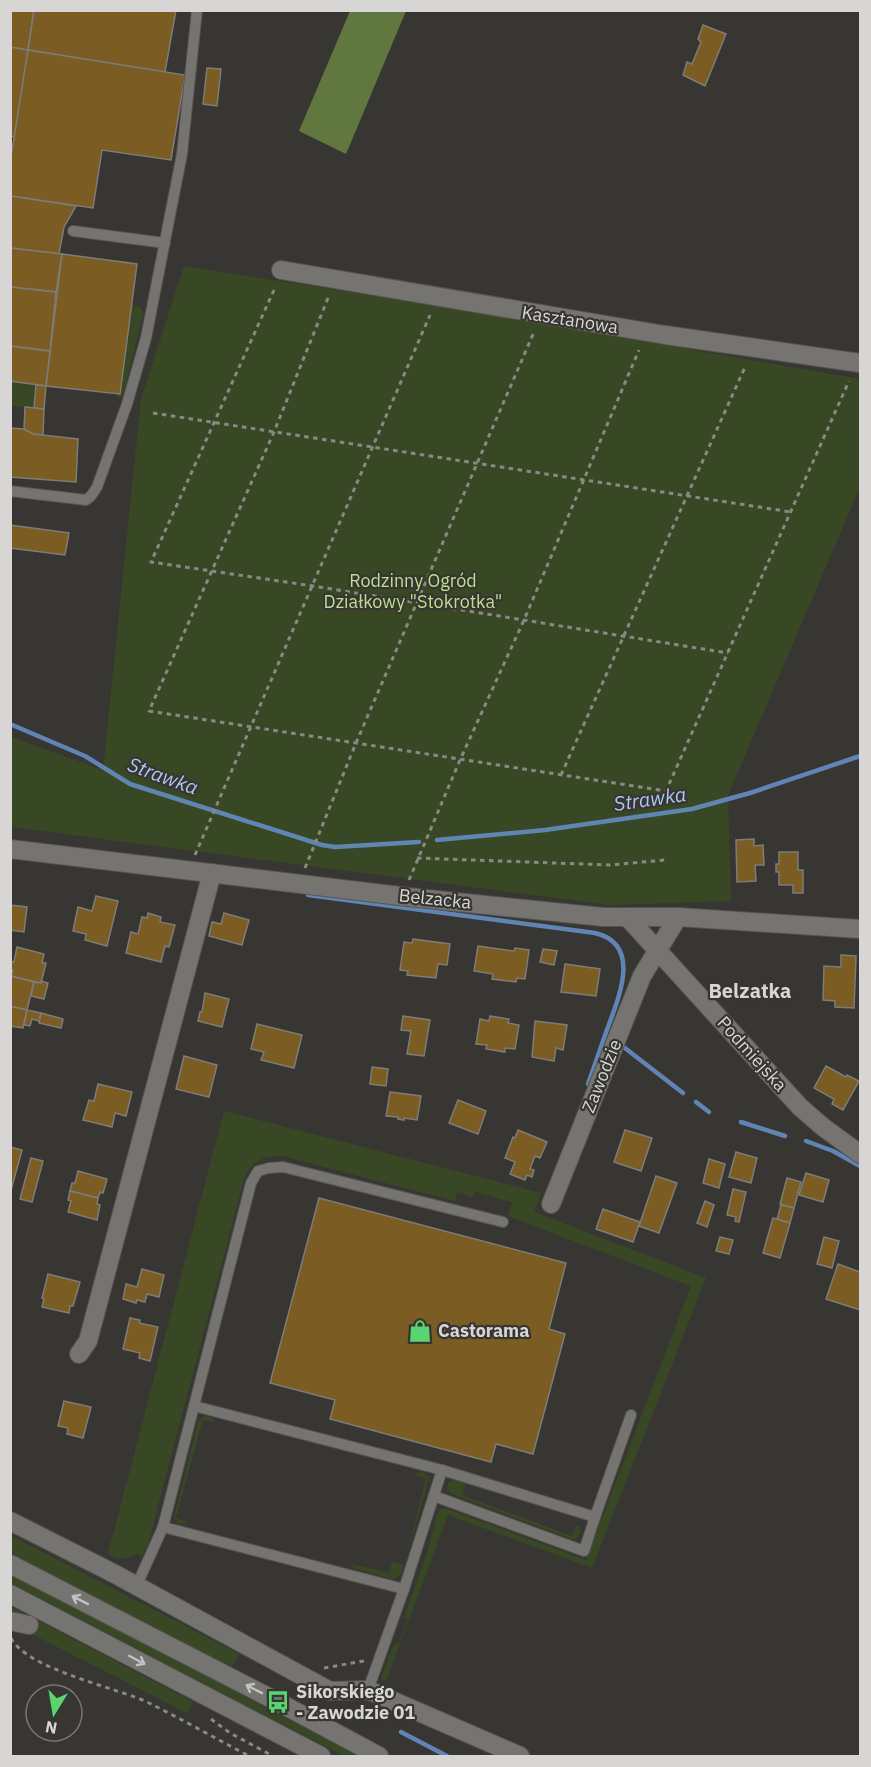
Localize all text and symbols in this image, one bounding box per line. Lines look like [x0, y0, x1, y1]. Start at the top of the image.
street label: Kasztanowa [520, 301, 620, 339]
park label: Rodzinny Ogród Działkowy "Stokrotka" [324, 569, 502, 613]
water label: Strawka [124, 750, 202, 801]
water label: Strawka [612, 780, 688, 817]
street label: Belzacka [398, 883, 473, 914]
district label: Belzatka [709, 977, 791, 1004]
street label: Podmiejska [713, 1011, 792, 1096]
street label: Zawodzie [576, 1036, 627, 1116]
shop icon: Castorama [407, 1318, 433, 1344]
place label: Castorama [438, 1319, 529, 1342]
one-way arrow [72, 1594, 90, 1605]
one-way arrow [127, 1655, 145, 1666]
place label: Sikorskiego - Zawodzie 01 [296, 1680, 415, 1724]
north arrow [24, 1683, 84, 1743]
one-way arrow [245, 1683, 263, 1695]
bus stop icon: Sikorskiego - Zawodzie 01 [265, 1689, 291, 1715]
text: N [44, 1717, 59, 1739]

